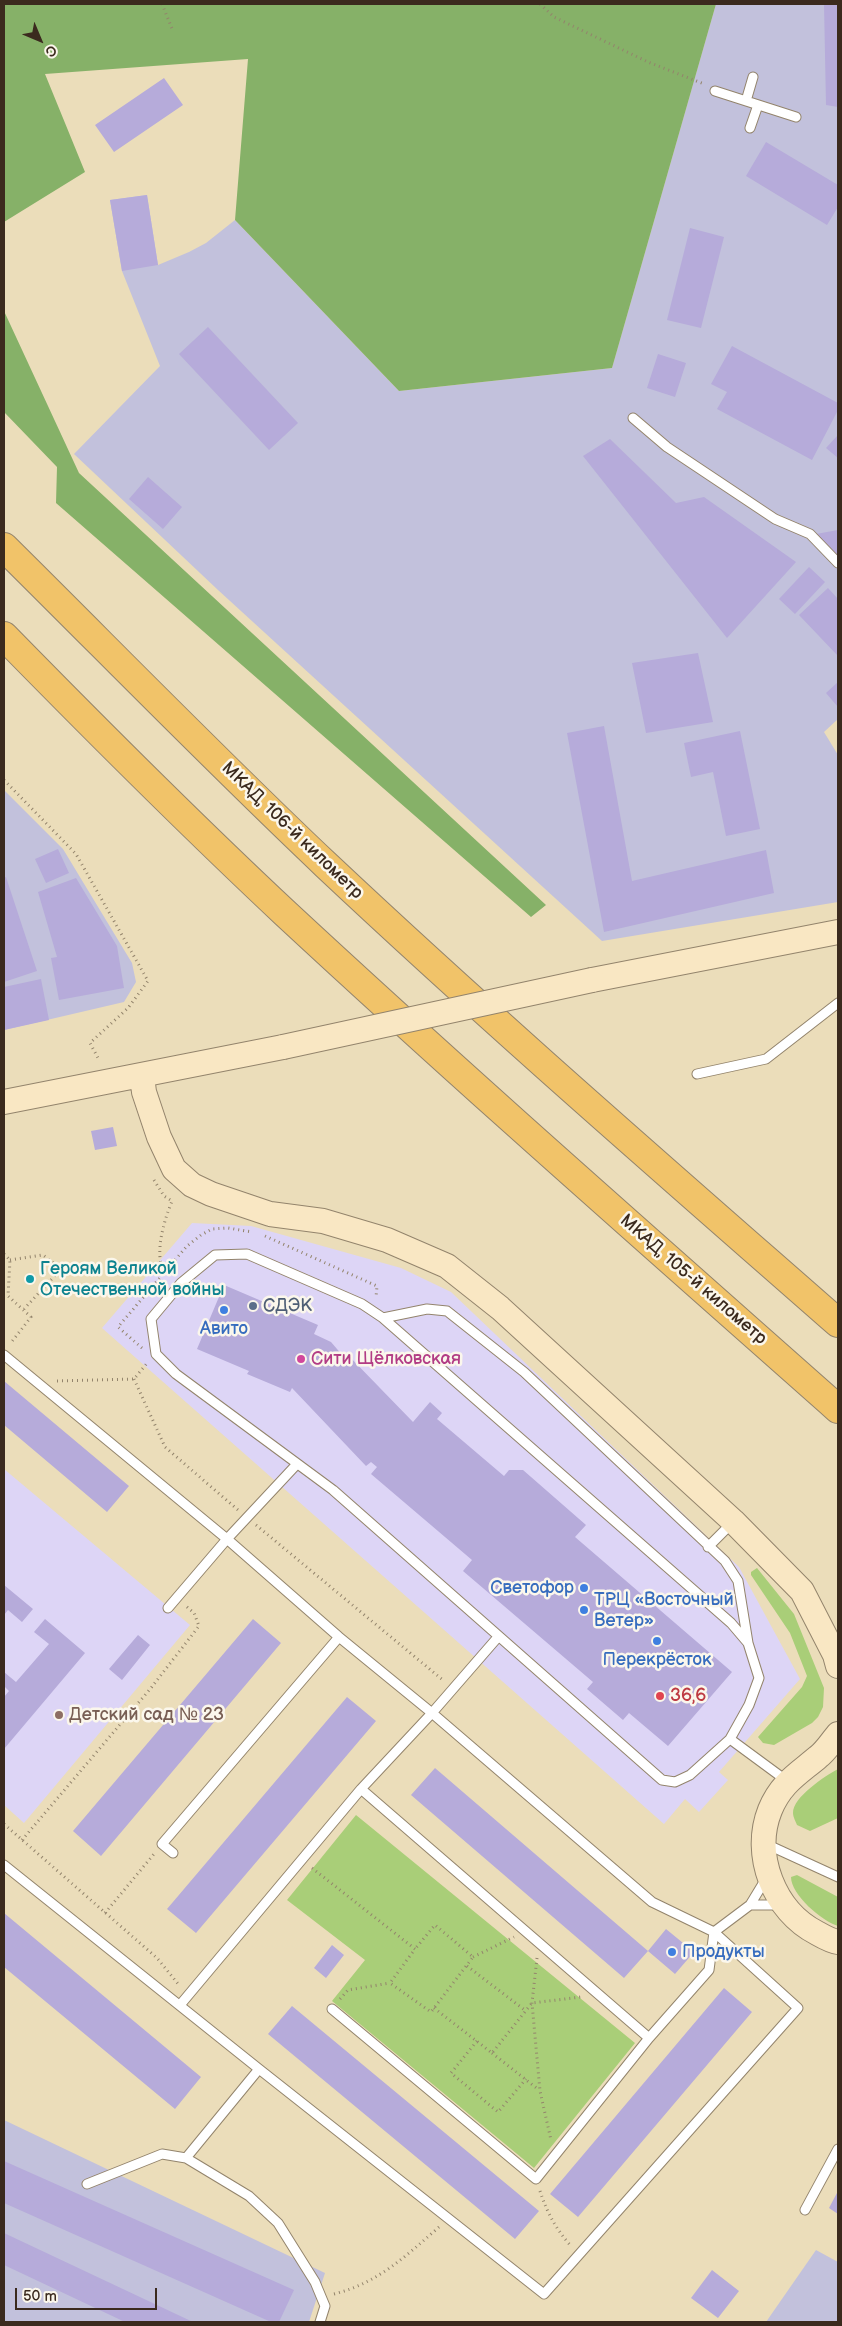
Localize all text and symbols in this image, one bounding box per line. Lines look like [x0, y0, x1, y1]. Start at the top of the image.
north arrow [15, 15, 65, 65]
text: С [42, 42, 60, 60]
street label: МКАД, 106-й километр [217, 758, 367, 904]
street label: МКАД, 105-й километр [615, 1210, 771, 1350]
place label: Героям Великой Отечественной войны [40, 1258, 224, 1300]
marker: Героям Великой Отечественной войны [24, 1273, 36, 1285]
place label: СДЭК [263, 1295, 312, 1317]
marker: СДЭК [247, 1300, 259, 1312]
marker: Авито [218, 1304, 230, 1316]
place label: Авито [200, 1318, 248, 1340]
place label: Сити Щёлковская [311, 1348, 461, 1370]
marker: Сити Щёлковская [295, 1353, 307, 1365]
place label: Светофор [490, 1577, 574, 1599]
marker: Светофор [578, 1582, 590, 1594]
place label: ТРЦ «Восточный Ветер» [594, 1589, 734, 1632]
marker: ТРЦ «Восточный Ветер» [578, 1604, 590, 1616]
marker: Перекрёсток [651, 1635, 663, 1647]
place label: Перекрёсток [602, 1649, 712, 1671]
place label: 36,6 [670, 1685, 706, 1707]
marker: 36,6 [654, 1690, 666, 1702]
place label: Детский сад № 23 [69, 1704, 224, 1726]
marker: Детский сад № 23 [53, 1709, 65, 1721]
place label: Продукты [682, 1941, 765, 1963]
marker: Продукты [666, 1946, 678, 1958]
scale bar [18, 2278, 160, 2310]
text: 50 m [23, 2287, 57, 2306]

